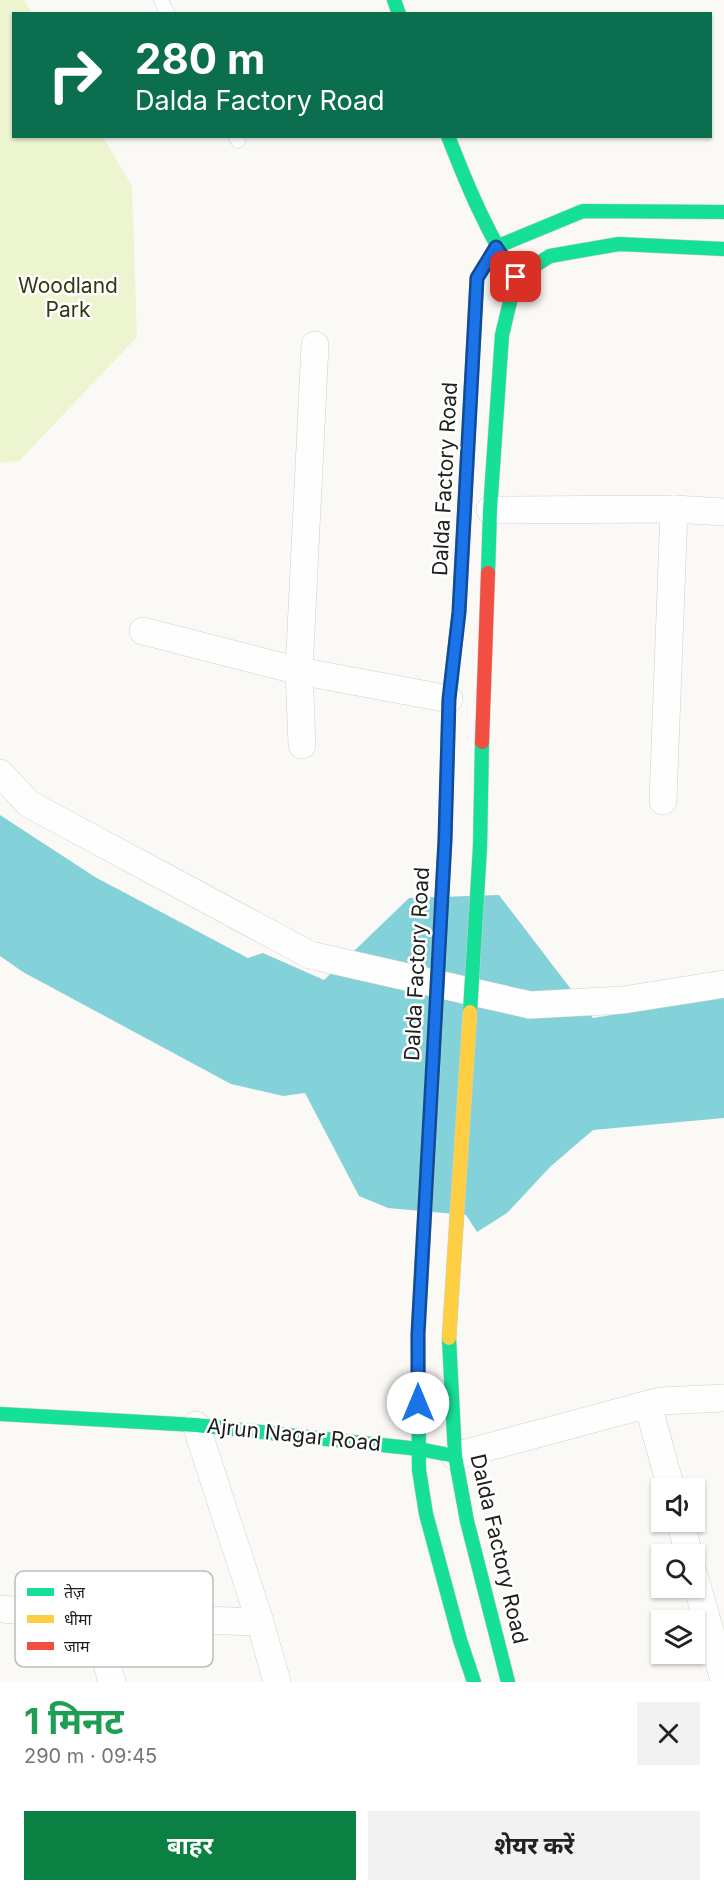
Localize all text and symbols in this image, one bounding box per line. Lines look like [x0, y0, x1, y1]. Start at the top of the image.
text: 280 m [135, 33, 265, 84]
icon: right [36, 36, 114, 114]
text: Dalda Factory Road [135, 84, 385, 117]
pin [490, 251, 541, 302]
icon: arrive [499, 260, 532, 293]
park label: Woodland Park [18, 273, 118, 322]
street label: Dalda Factory Road [427, 381, 462, 577]
street label: Dalda Factory Road [399, 866, 434, 1062]
position arrow [386, 1371, 450, 1435]
street label: Ajrun Nagar Road [206, 1413, 382, 1456]
street label: Dalda Factory Road [465, 1452, 534, 1646]
map controls [651, 1478, 705, 1664]
button: sound [651, 1478, 705, 1532]
button: search [651, 1544, 705, 1598]
legend [15, 1571, 213, 1667]
text: तेज़ [64, 1582, 86, 1602]
text: धीमा [64, 1609, 93, 1629]
button: layers [651, 1610, 705, 1664]
text: जाम [64, 1636, 90, 1656]
text: 1 मिनट [24, 1699, 124, 1743]
button: close [637, 1702, 700, 1765]
text: 290 m · 09:45 [24, 1744, 157, 1768]
button: बाहर [24, 1811, 356, 1880]
button: शेयर करें [368, 1811, 700, 1880]

